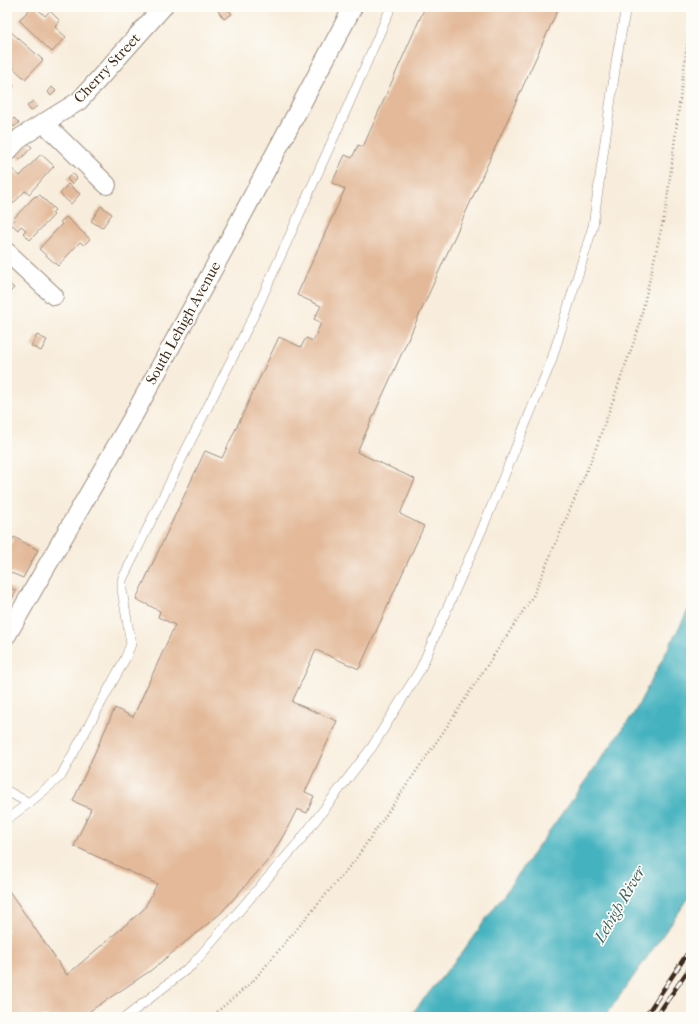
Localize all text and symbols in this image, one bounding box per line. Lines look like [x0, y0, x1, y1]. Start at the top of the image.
street label: Cherry Street [70, 29, 145, 107]
street label: South Lehigh Avenue [142, 258, 225, 388]
water label: Lehigh River [589, 861, 650, 947]

